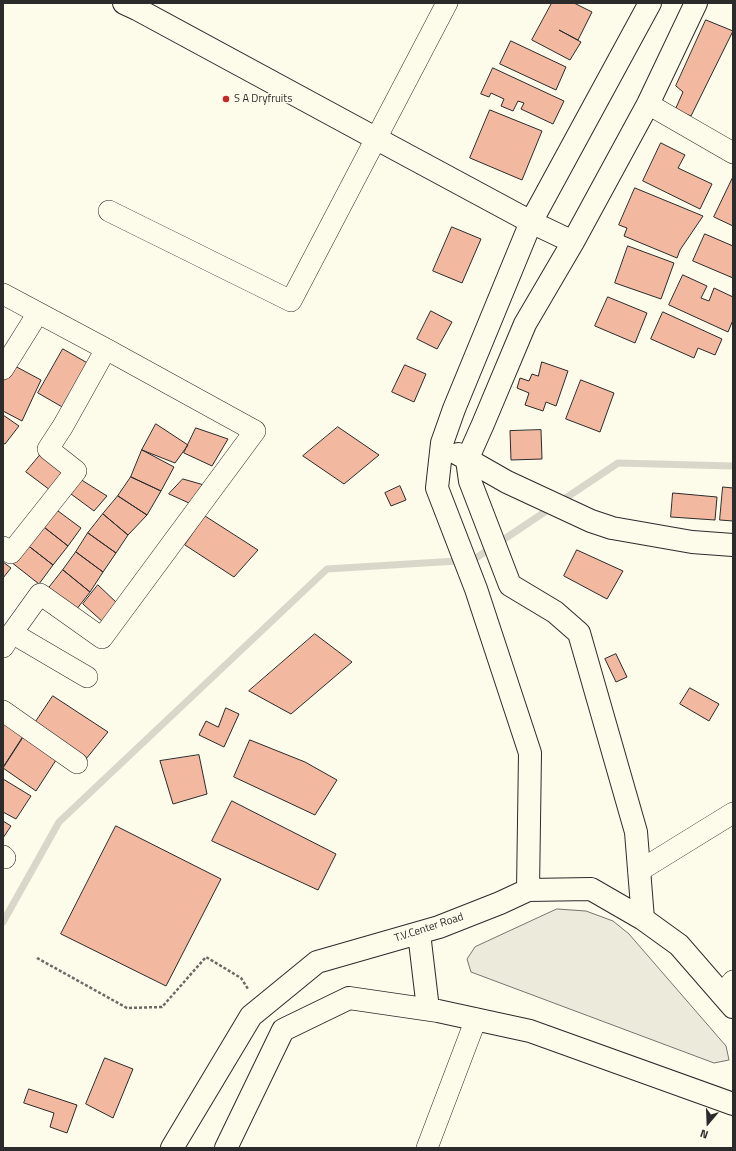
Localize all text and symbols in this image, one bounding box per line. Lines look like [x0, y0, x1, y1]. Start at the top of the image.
place label: S A Dryfruits [234, 92, 292, 106]
marker: S A Dryfruits [221, 94, 231, 104]
street label: T.V.Center Road [393, 911, 465, 945]
north arrow [688, 1103, 728, 1143]
text: N [698, 1126, 710, 1143]

